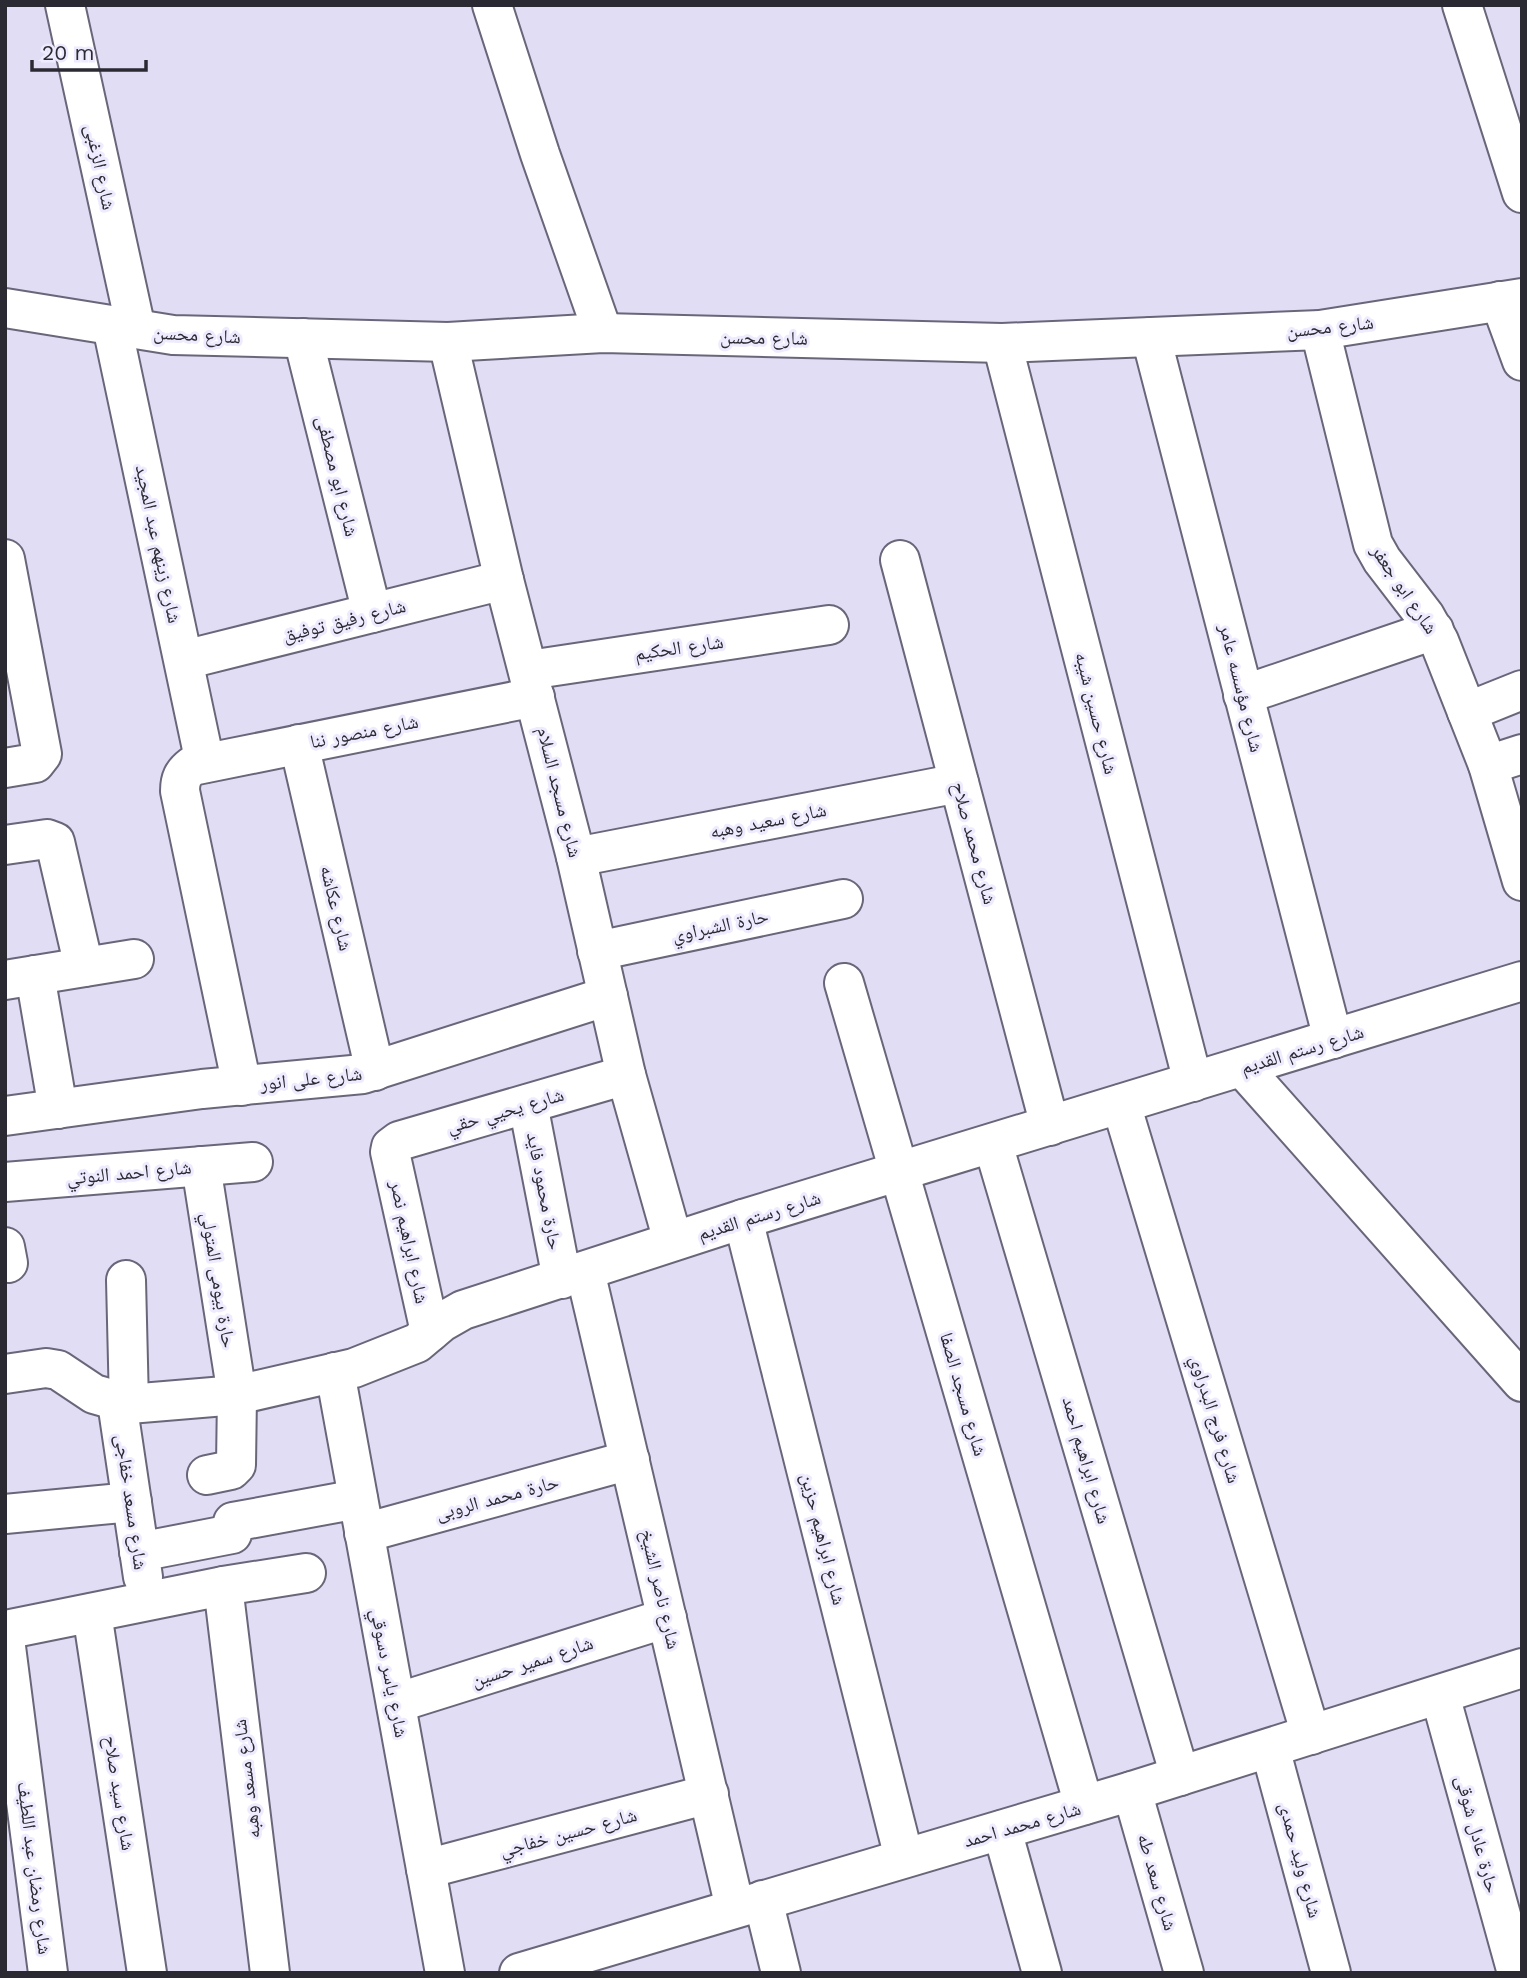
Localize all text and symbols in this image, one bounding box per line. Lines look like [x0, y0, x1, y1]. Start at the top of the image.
scale bar [32, 28, 145, 72]
text: 20 m [42, 40, 94, 65]
street label: شارع الزغبى [80, 122, 121, 212]
street label: شارع محسن [1285, 310, 1375, 343]
street label: شارع محسن [153, 321, 241, 348]
street label: شارع محسن [720, 325, 808, 350]
street label: شارع ابو مصطفى [311, 413, 364, 539]
street label: شارع زينهم عبد المجيد [130, 463, 187, 626]
street label: شارع ابو جعفر [1366, 539, 1443, 638]
street label: شارع رفيق توفيق [280, 594, 408, 647]
street label: شارع مؤسسه عامر [1214, 621, 1269, 754]
street label: شارع الحكيم [633, 630, 725, 666]
street label: شارع حسين شيبه [1070, 650, 1123, 777]
street label: شارع منصور ننا [308, 710, 420, 753]
street label: شارع مسجد السلام [530, 724, 587, 860]
street label: شارع محمد صلاح [947, 779, 1002, 907]
street label: شارع سعيد وهبه [708, 798, 828, 843]
street label: شارع عكاشه [316, 863, 357, 953]
street label: حارة الشبراوي [670, 904, 771, 951]
street label: شارع رستم القديم [1238, 1020, 1367, 1080]
street label: شارع على انور [258, 1062, 363, 1095]
street label: شارع يحيي حقي [444, 1083, 567, 1142]
street label: حارة محمود فايد [522, 1130, 567, 1252]
street label: شارع احمد النوتي [66, 1156, 193, 1193]
street label: شارع ابراهيم نصر [384, 1177, 434, 1306]
street label: شارع رستم القديم [695, 1186, 824, 1246]
street label: حارة بيومى المتولي [193, 1211, 241, 1350]
street label: شارع مسجد الصفا [935, 1330, 992, 1459]
street label: شارع فرج البدراوي [1182, 1352, 1246, 1487]
street label: شارع ابراهيم احمد [1056, 1394, 1116, 1527]
street label: شارع مسعد خفاجى [111, 1433, 152, 1571]
street label: حارة محمد الروبى [433, 1470, 561, 1525]
street label: شارع ابراهيم حزين [795, 1471, 851, 1608]
street label: شارع ناصر الشيخ [635, 1527, 685, 1652]
street label: شارع ياسر دسوقي [362, 1607, 413, 1740]
street label: شارع سمير حسين [468, 1631, 596, 1692]
street label: شارع مسعد وهبه [228, 1718, 265, 1840]
street label: شارع سيد صلاح [99, 1734, 140, 1852]
street label: حارة عادل شوقى [1451, 1773, 1504, 1896]
street label: شارع رمضان عبد اللطيف [12, 1780, 57, 1956]
street label: شارع محمد احمد [961, 1797, 1083, 1852]
street label: شارع وليد حمدى [1274, 1800, 1327, 1920]
street label: شارع حسين خفاجي [497, 1803, 640, 1866]
street label: شارع سعد طه [1133, 1831, 1182, 1933]

